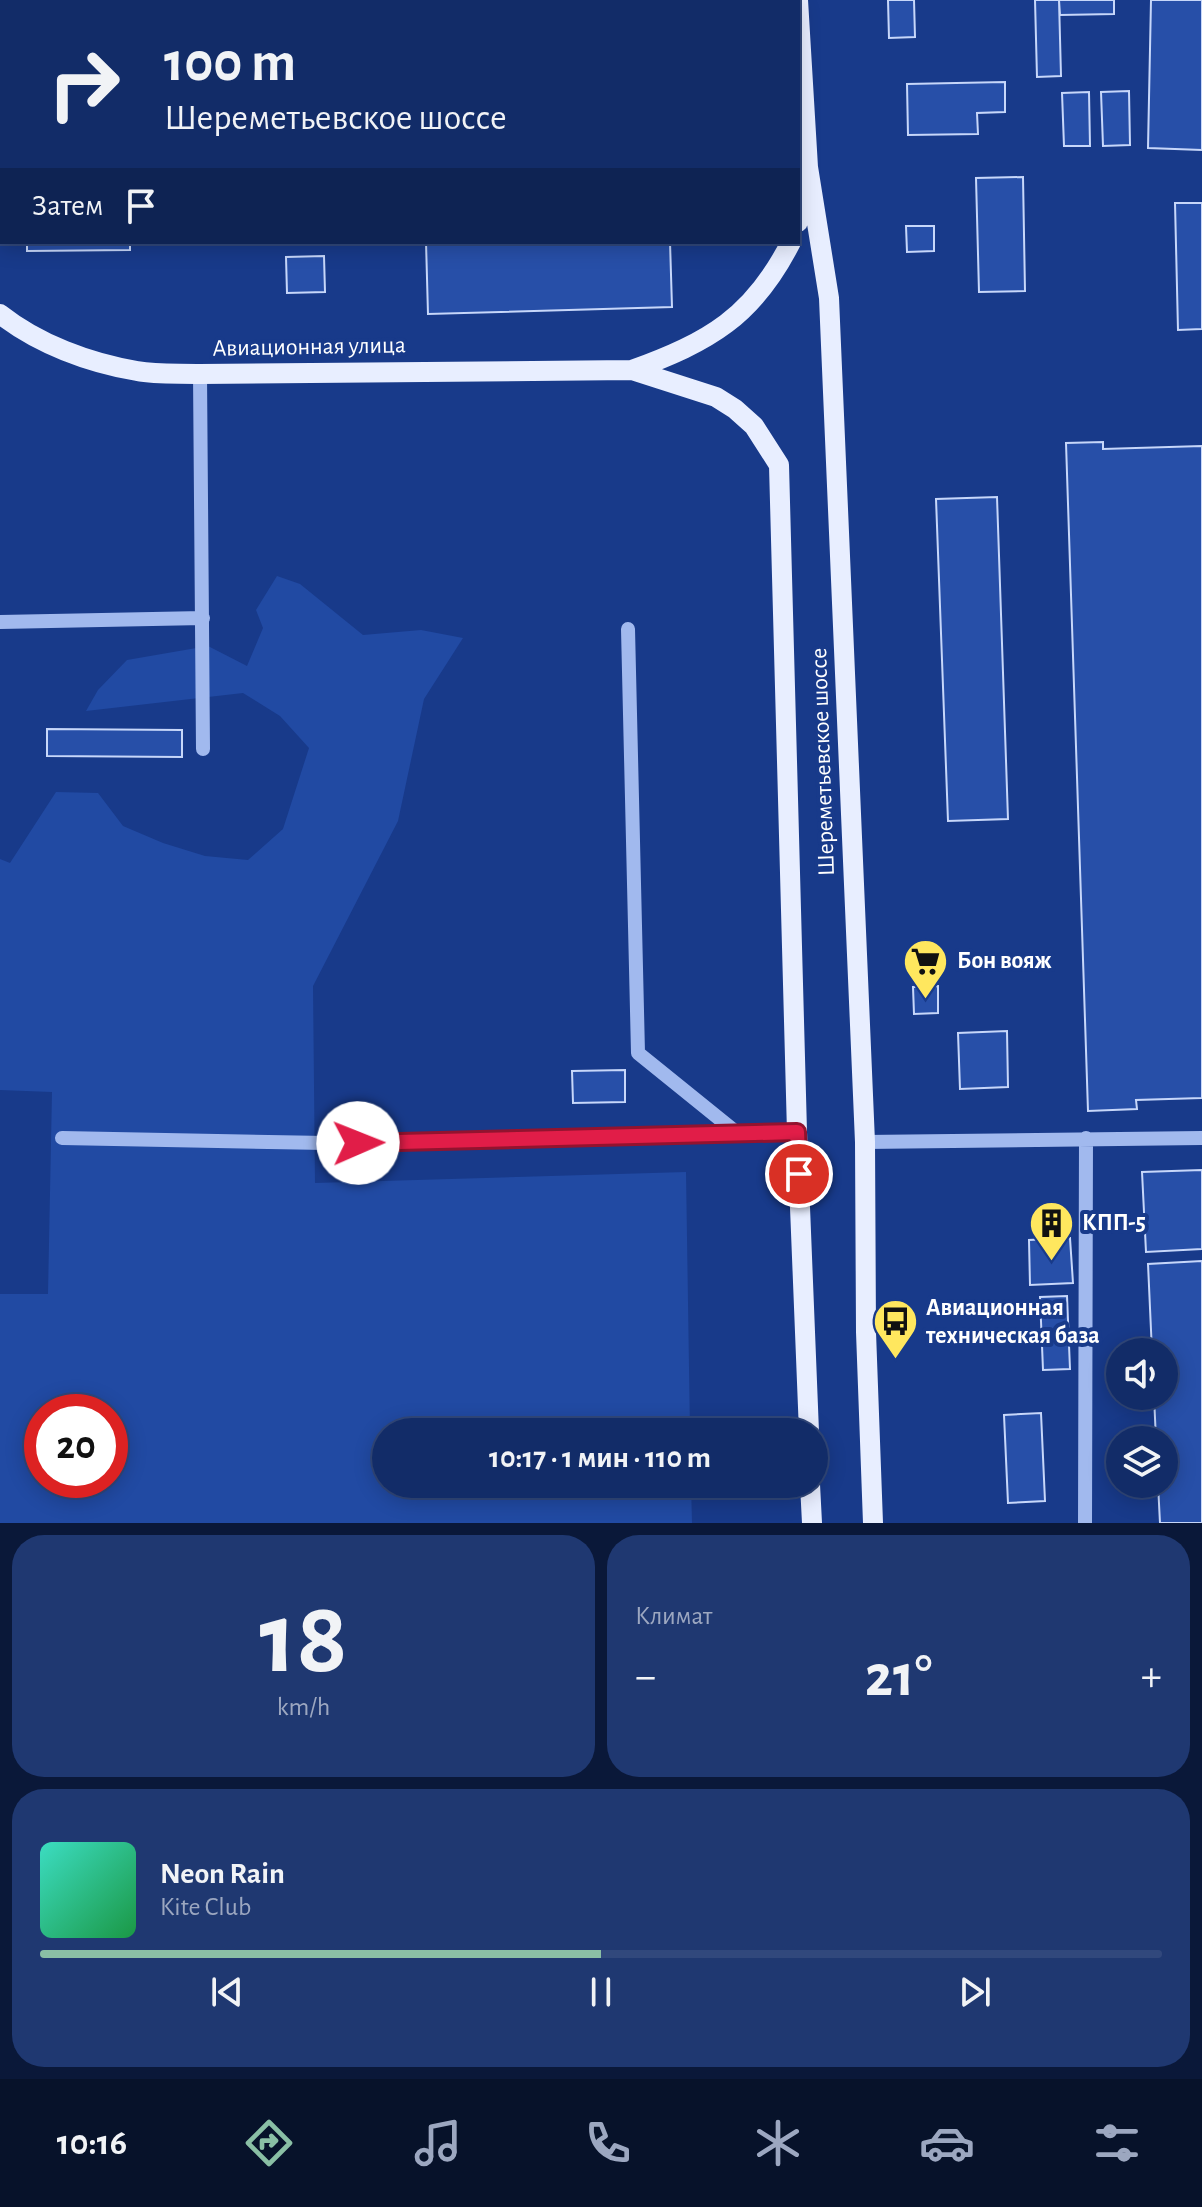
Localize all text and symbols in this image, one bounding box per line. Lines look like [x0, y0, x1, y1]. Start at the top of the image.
icon: right [32, 32, 136, 136]
text: 100 m [164, 35, 296, 91]
text: Шереметьевское шоссе [164, 100, 507, 136]
icon: arrive [119, 184, 163, 228]
text: Затем [32, 191, 103, 221]
street label: Авиационная улица [212, 333, 406, 361]
street label: Шереметьевское шоссе [807, 647, 839, 877]
supermarket icon: Бон вояж [902, 937, 950, 1000]
place label: Бон вояж [957, 949, 1052, 973]
position arrow [316, 1101, 400, 1185]
pin [765, 1140, 833, 1208]
icon: arrive [777, 1152, 821, 1196]
building icon: КПП-5 [1027, 1199, 1075, 1262]
place label: КПП-5 [1082, 1211, 1146, 1235]
place label: Авиационная техническая база [925, 1296, 1100, 1348]
bus stop icon: Авиационная техническая база [871, 1298, 919, 1361]
map controls [1106, 1338, 1178, 1498]
button: sound [1106, 1338, 1178, 1410]
speed limit sign: 20 [24, 1394, 128, 1498]
button: layers [1106, 1426, 1178, 1498]
text: 10:17 · 1 мин · 110 m [489, 1443, 711, 1473]
text: 18 [259, 1588, 348, 1692]
text: Климат [635, 1603, 712, 1629]
text: 21° [865, 1647, 932, 1707]
text: − [635, 1655, 656, 1699]
text: + [1141, 1655, 1162, 1699]
text: km/h [277, 1694, 330, 1720]
text: Neon Rain [160, 1859, 285, 1889]
text: Kite Club [160, 1894, 251, 1920]
icon: previous [205, 1970, 249, 2014]
icon: pause [579, 1970, 623, 2014]
icon: next [953, 1970, 997, 2014]
icon: directions [241, 2115, 297, 2171]
icon: music [410, 2115, 466, 2171]
icon: phone [580, 2115, 636, 2171]
icon: climate [750, 2115, 806, 2171]
icon: car [919, 2115, 975, 2171]
icon: filters [1089, 2115, 1145, 2171]
text: 10:16 [57, 2125, 127, 2161]

